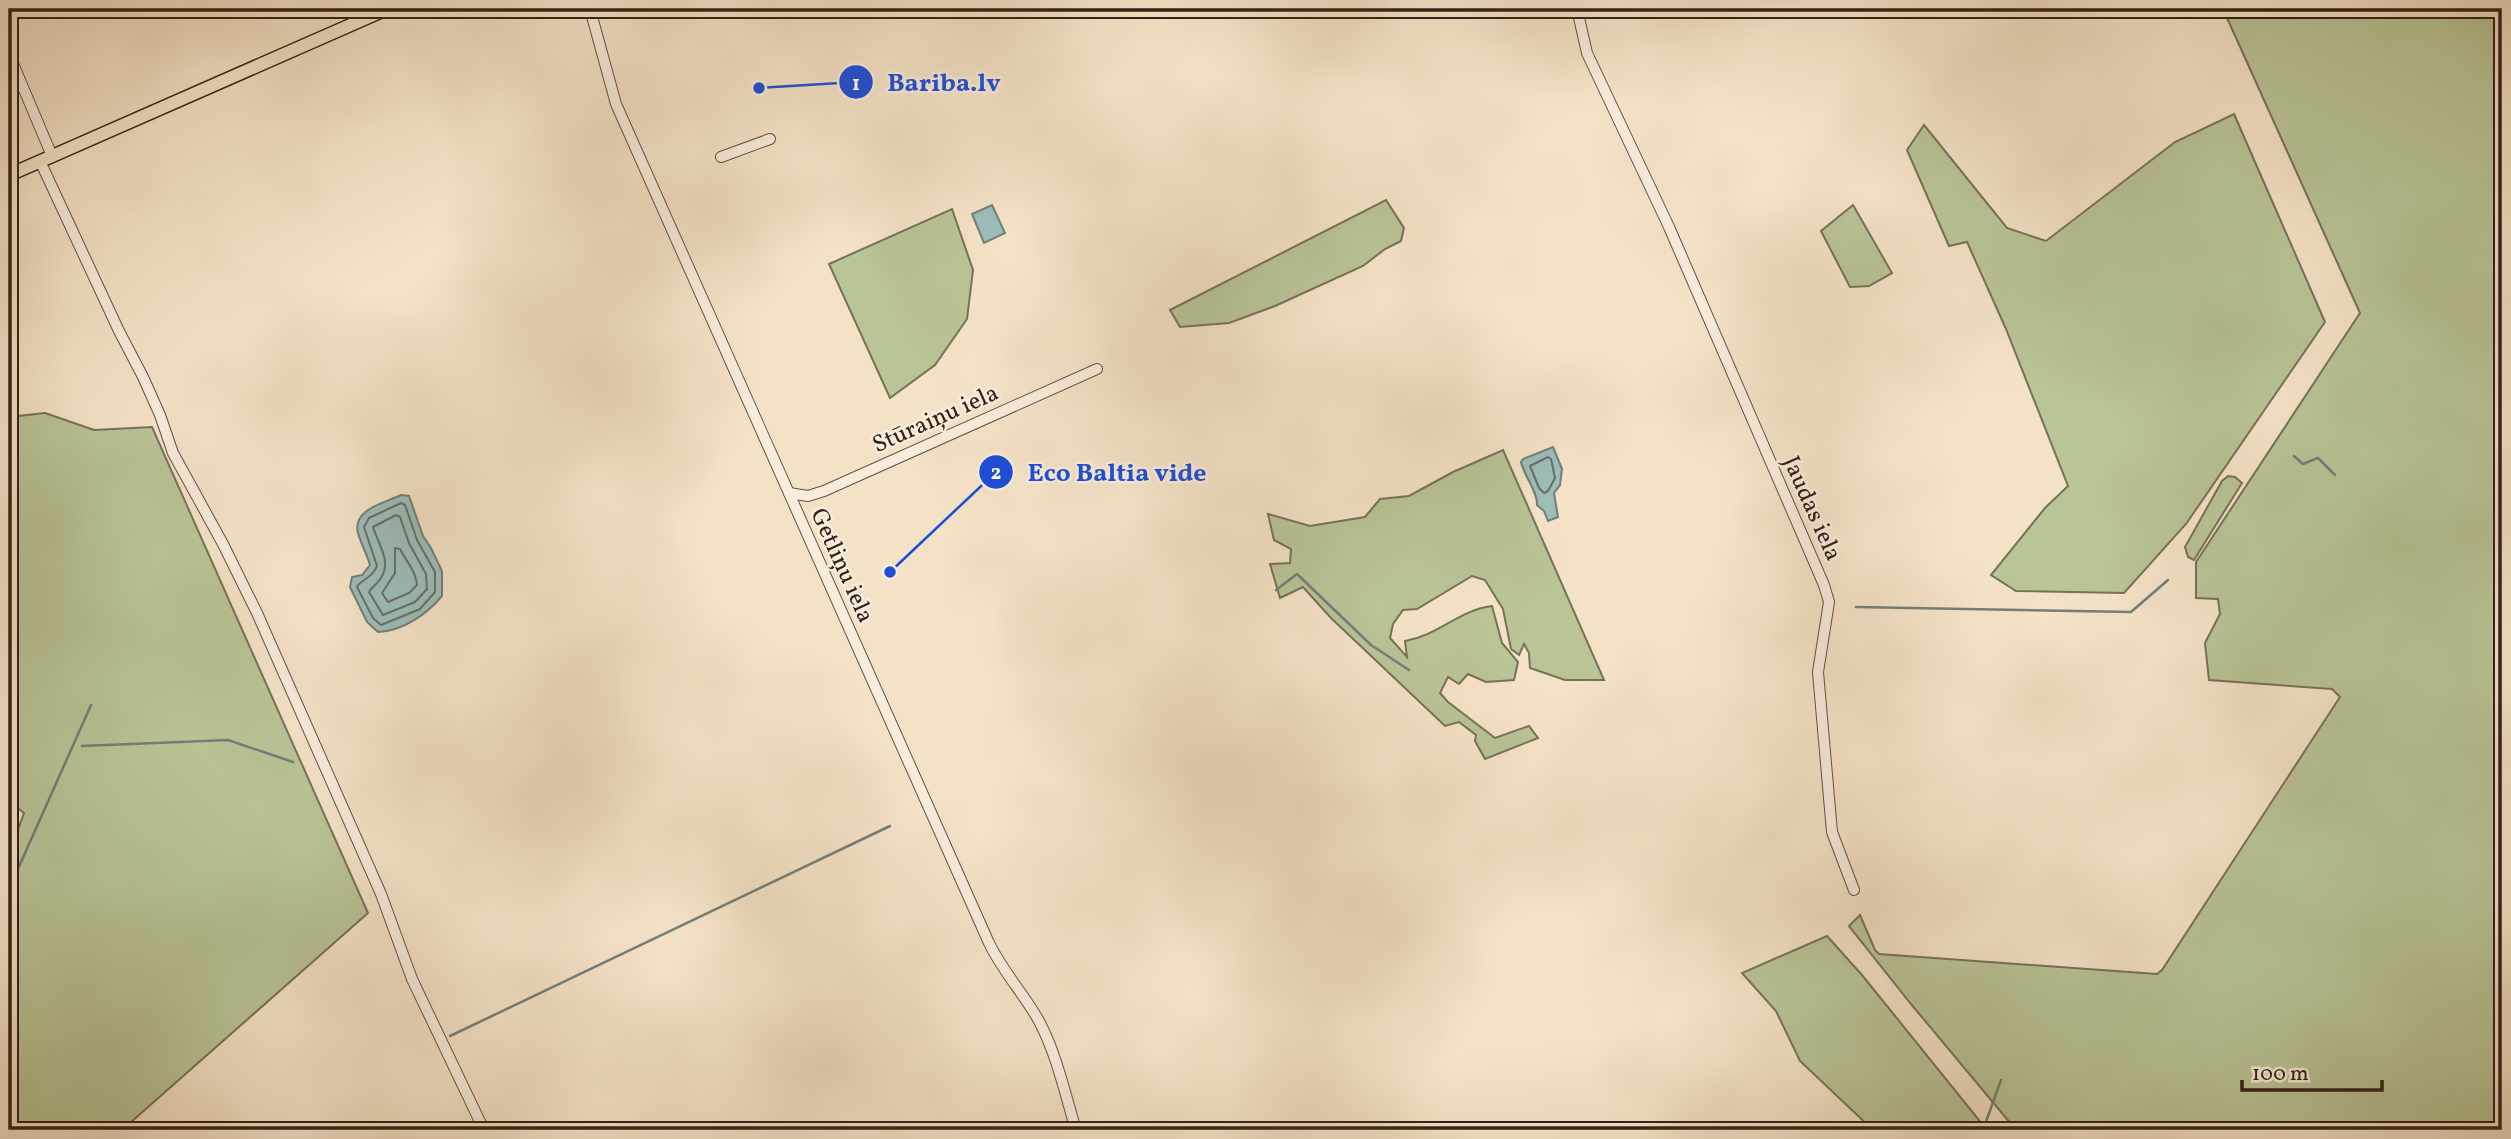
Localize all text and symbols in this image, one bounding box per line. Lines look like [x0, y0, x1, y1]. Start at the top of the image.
callout: Bariba.lv [838, 59, 1015, 106]
text: Bariba.lv [887, 66, 1001, 102]
text: 1 [852, 70, 860, 99]
street label: Stūraiņu iela [867, 377, 1004, 463]
callout: Eco Baltia vide [978, 448, 1221, 495]
street label: Jaudas iela [1773, 451, 1849, 567]
text: Eco Baltia vide [1027, 456, 1207, 492]
text: 2 [991, 459, 1001, 488]
street label: Getliņu iela [801, 503, 882, 629]
scale bar [2242, 1048, 2382, 1092]
text: 100 m [2252, 1060, 2309, 1089]

